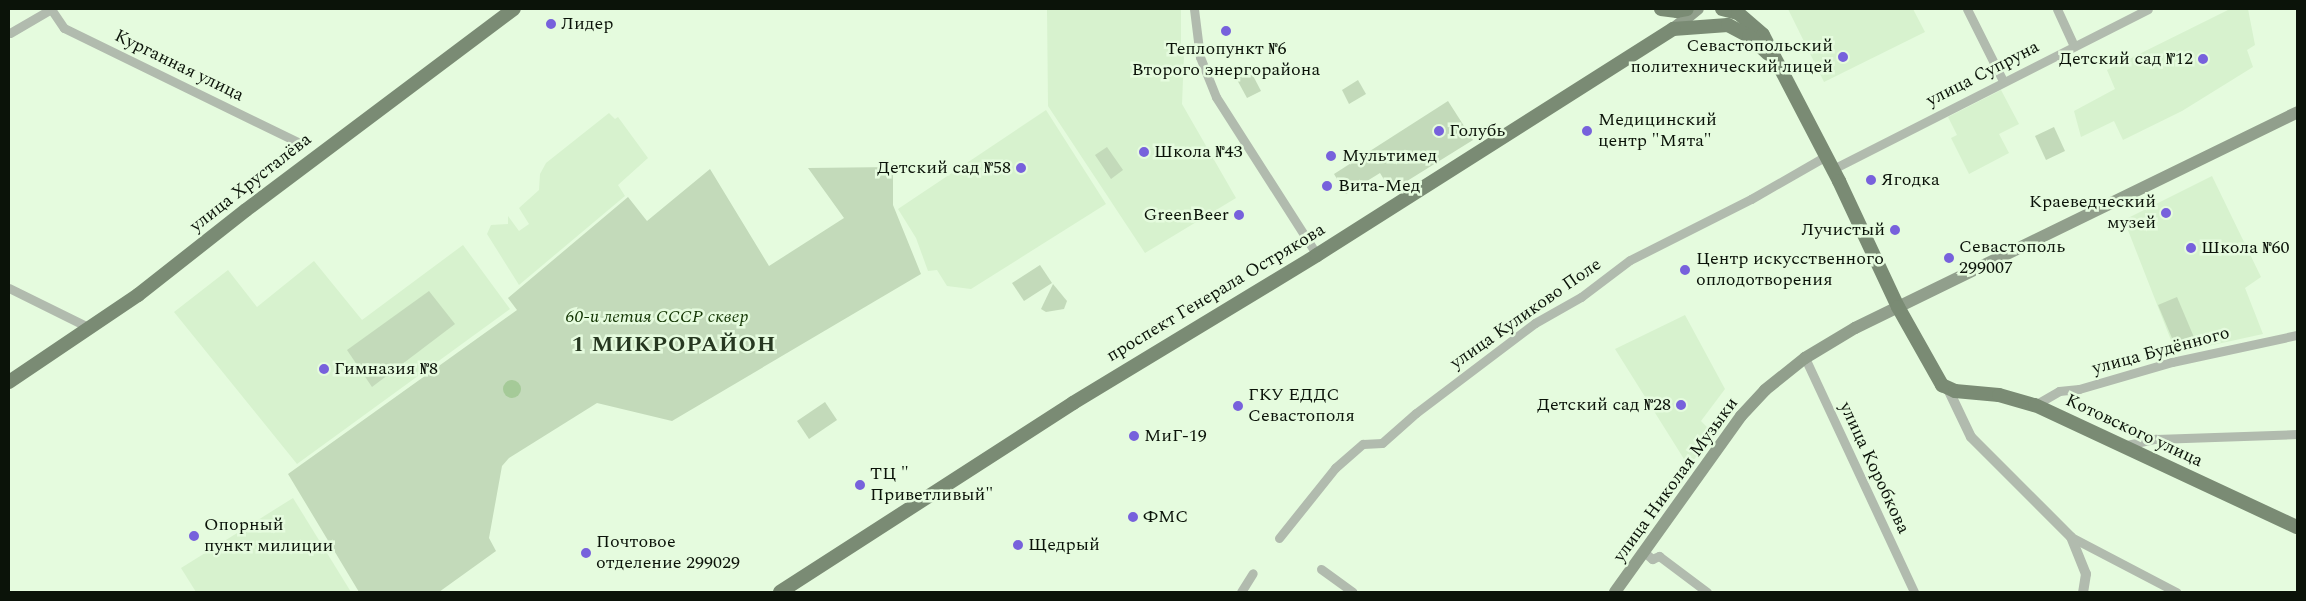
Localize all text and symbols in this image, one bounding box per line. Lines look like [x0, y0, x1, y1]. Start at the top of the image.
place label: Лидер [561, 13, 613, 35]
marker: Лидер [545, 18, 557, 30]
street label: Курганная улица [111, 25, 247, 107]
marker: Теплопункт №6 Второго энергорайона [1220, 25, 1232, 37]
place label: Севастопольский политехнический лицей [1631, 36, 1833, 78]
street label: улица Супруна [1923, 36, 2043, 112]
place label: Теплопункт №6 Второго энергорайона [1132, 39, 1320, 82]
place label: Детский сад №12 [2059, 48, 2193, 70]
marker: Севастопольский политехнический лицей [1837, 51, 1849, 63]
marker: Детский сад №12 [2197, 53, 2209, 65]
place label: Медицинский центр "Мята" [1598, 110, 1717, 152]
place label: Голубь [1449, 120, 1505, 142]
marker: Медицинский центр "Мята" [1580, 124, 1594, 138]
marker: Голубь [1433, 125, 1445, 137]
street label: улица Хрусталёва [186, 129, 316, 237]
place label: Школа №43 [1154, 141, 1242, 163]
place label: Мультимед [1342, 145, 1437, 167]
marker: Школа №43 [1138, 146, 1150, 158]
marker: Мультимед [1324, 149, 1338, 163]
place label: Детский сад №58 [877, 157, 1011, 179]
marker: Детский сад №58 [1015, 162, 1027, 174]
place label: Ягодка [1881, 169, 1940, 191]
marker: Ягодка [1865, 174, 1877, 186]
place label: Вита-Мед [1338, 175, 1420, 197]
marker: Вита-Мед [1320, 179, 1334, 193]
place label: Краеведческий музей [2029, 192, 2156, 234]
place label: GreenBeer [1144, 204, 1229, 226]
marker: Краеведческий музей [2160, 207, 2172, 219]
marker: GreenBeer [1233, 209, 1245, 221]
street label: проспект Генерала Острякова [1103, 219, 1329, 367]
place label: Лучистый [1801, 219, 1885, 241]
marker: Лучистый [1889, 224, 1901, 236]
place label: Севастополь 299007 [1959, 237, 2065, 280]
place label: Школа №60 [2201, 237, 2289, 259]
marker: Школа №60 [2185, 242, 2197, 254]
place label: Центр искусственного оплодотворения [1696, 249, 1884, 292]
marker: Севастополь 299007 [1943, 252, 1955, 264]
street label: улица Куликово Поле [1446, 254, 1606, 374]
marker: Центр искусственного оплодотворения [1678, 263, 1692, 277]
park label: 60-и летия СССР сквер [565, 306, 749, 328]
street label: улица Будённого [2090, 322, 2232, 380]
district label: 1 МИКРОРАЙОН [570, 332, 778, 358]
place label: Гимназия №8 [334, 358, 438, 380]
marker: Гимназия №8 [318, 363, 330, 375]
place label: ГКУ ЕДДС Севастополя [1248, 385, 1355, 428]
street label: Котовского улица [2062, 390, 2206, 472]
street label: улица Николая Музыки [1609, 393, 1743, 567]
place label: Детский сад №28 [1537, 394, 1671, 416]
marker: Детский сад №28 [1675, 399, 1687, 411]
street label: улица Коробкова [1834, 399, 1914, 537]
marker: ГКУ ЕДДС Севастополя [1232, 400, 1244, 412]
place label: МиГ-19 [1144, 425, 1207, 447]
marker: МиГ-19 [1128, 430, 1140, 442]
place label: ТЦ " Приветливый" [870, 464, 993, 506]
marker: ТЦ " Приветливый" [854, 479, 866, 491]
place label: ФМС [1143, 506, 1188, 528]
marker: ФМС [1127, 511, 1139, 523]
place label: Опорный пункт милиции [204, 515, 333, 558]
marker: Опорный пункт милиции [188, 530, 200, 542]
place label: Почтовое отделение 299029 [596, 532, 740, 574]
place label: Щедрый [1028, 534, 1100, 556]
marker: Щедрый [1012, 539, 1024, 551]
marker: Почтовое отделение 299029 [580, 547, 592, 559]

